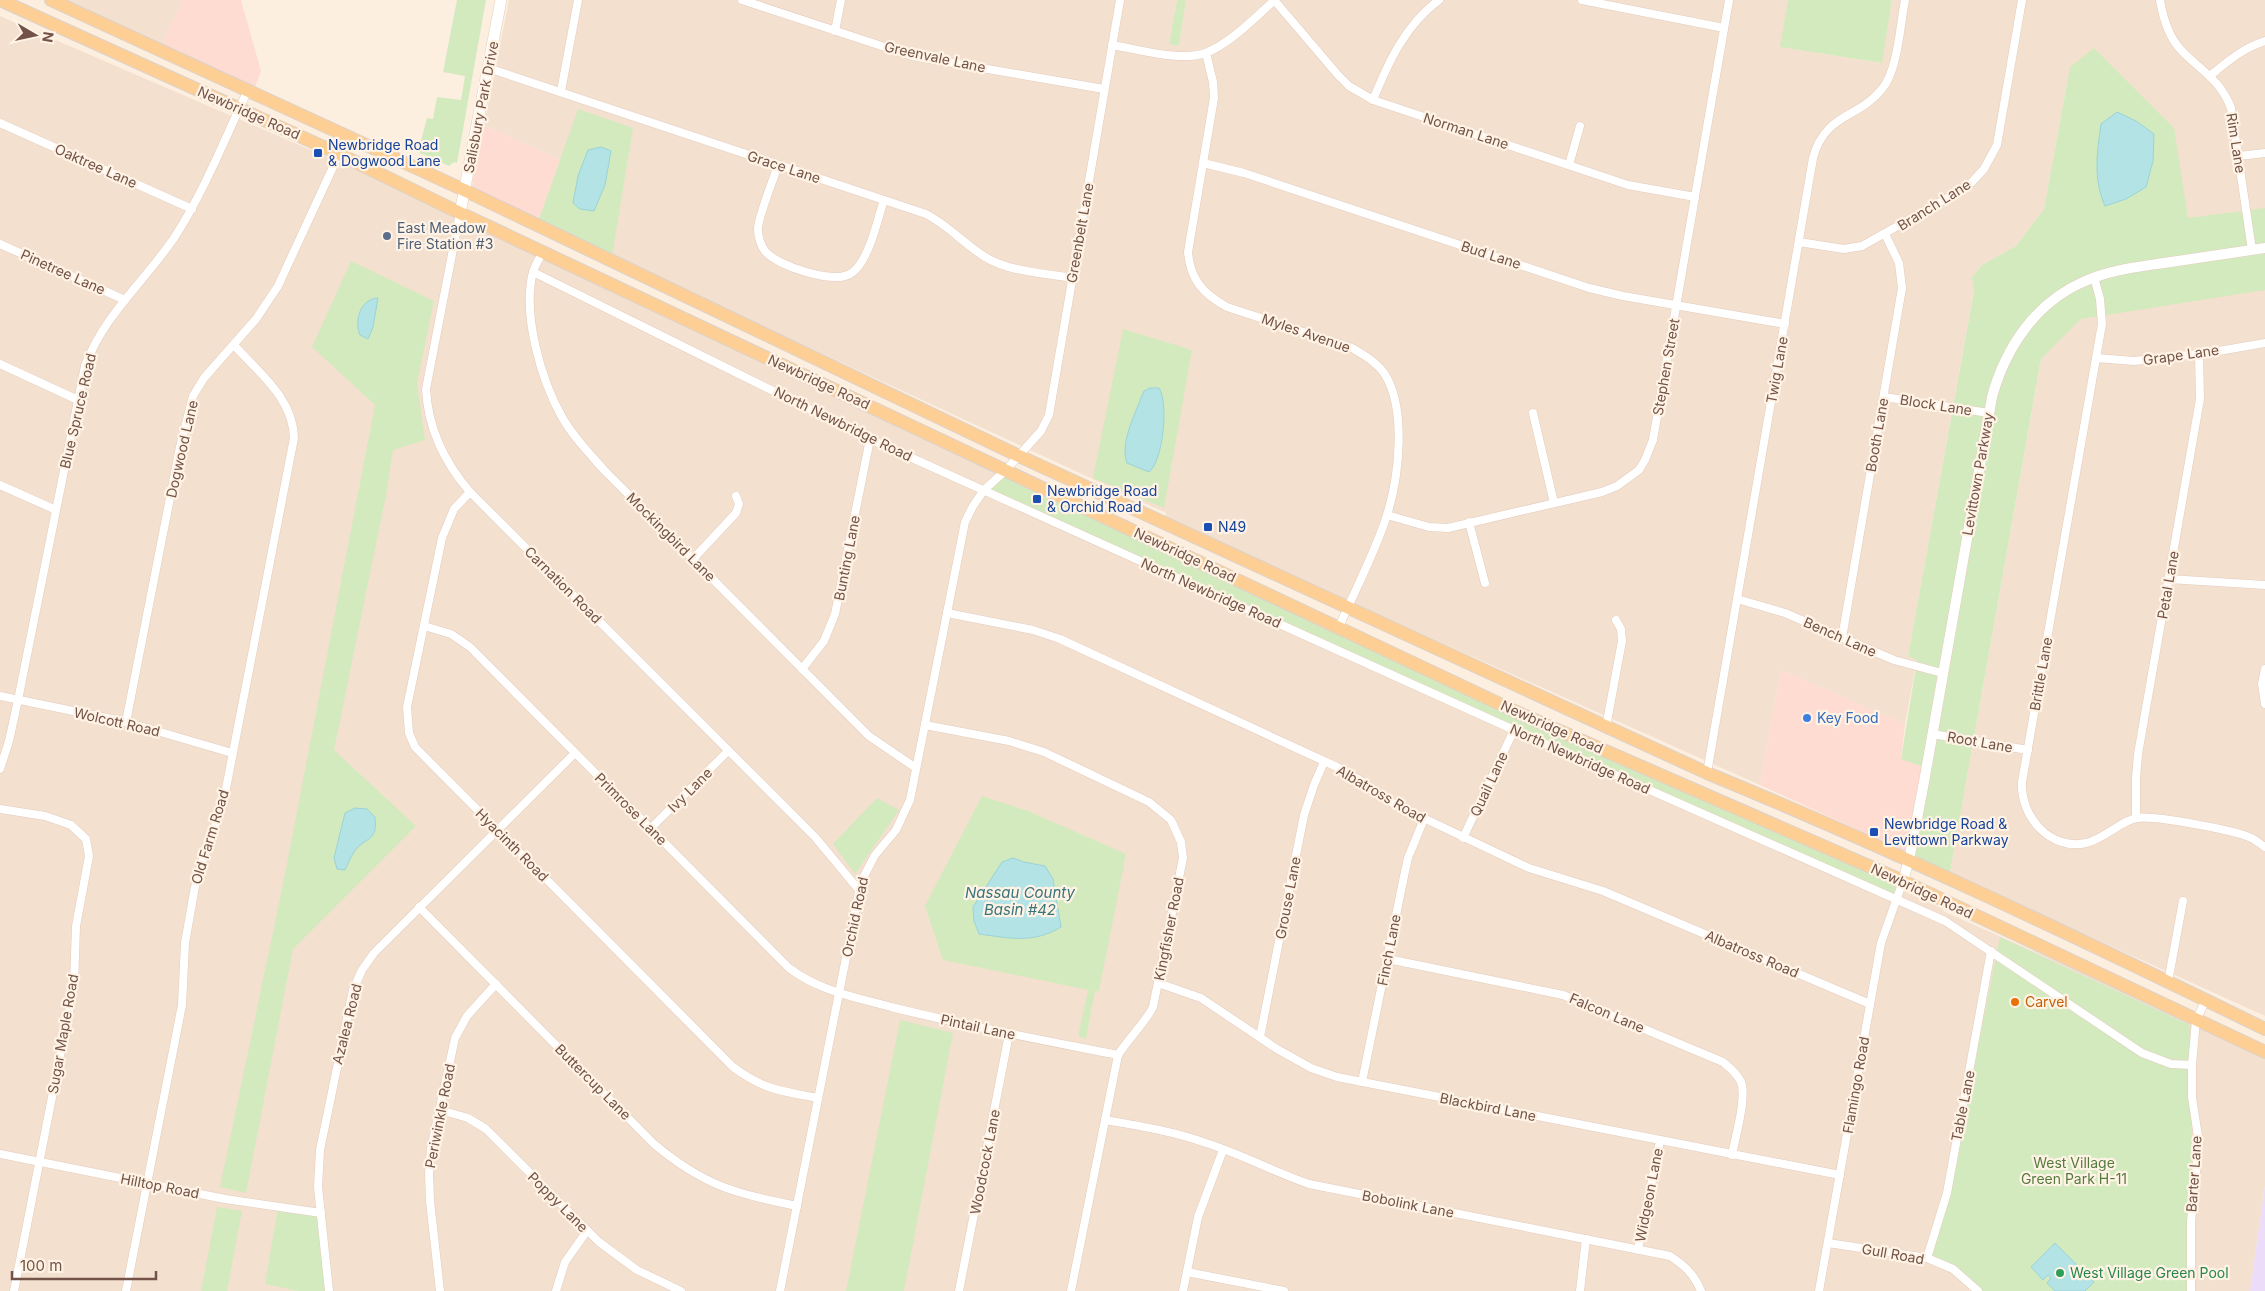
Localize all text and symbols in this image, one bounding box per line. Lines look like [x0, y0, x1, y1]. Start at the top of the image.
north arrow [10, 10, 60, 60]
text: N [39, 31, 58, 44]
street label: Greenvale Lane [883, 37, 987, 76]
street label: Salisbury Park Drive [459, 40, 502, 174]
street label: Newbridge Road [195, 82, 303, 143]
street label: Norman Lane [1421, 109, 1511, 152]
street label: Rim Lane [2223, 112, 2250, 174]
place label: Newbridge Road & Dogwood Lane [328, 136, 441, 169]
street label: Oaktree Lane [52, 140, 140, 191]
marker: Newbridge Road & Dogwood Lane [312, 147, 324, 159]
street label: Grace Lane [745, 147, 823, 186]
street label: Branch Lane [1894, 175, 1973, 234]
street label: Greenbelt Lane [1062, 182, 1097, 284]
place label: East Meadow Fire Station #3 [397, 219, 493, 252]
marker: East Meadow Fire Station #3 [381, 230, 393, 242]
street label: Bud Lane [1459, 237, 1523, 272]
street label: Pinetree Lane [18, 245, 108, 298]
street label: Myles Avenue [1260, 309, 1353, 356]
street label: Stephen Street [1649, 317, 1682, 417]
street label: Twig Lane [1762, 335, 1791, 405]
street label: Grape Lane [2142, 341, 2220, 368]
street label: Newbridge Road [766, 351, 873, 413]
street label: Blue Spruce Road [56, 352, 99, 470]
street label: North Newbridge Road [771, 383, 915, 464]
street label: Block Lane [1899, 390, 1973, 419]
street label: Booth Lane [1862, 397, 1891, 473]
street label: Dogwood Lane [162, 398, 201, 499]
street label: Levittown Parkway [1958, 411, 1997, 537]
place label: Newbridge Road & Orchid Road [1047, 482, 1157, 515]
street label: Mockingbird Lane [623, 489, 719, 585]
marker: Newbridge Road & Orchid Road [1031, 493, 1043, 505]
street label: Bunting Lane [830, 514, 863, 602]
place label: N49 [1218, 518, 1246, 535]
marker: N49 [1202, 521, 1214, 533]
street label: Newbridge Road [1132, 524, 1239, 586]
street label: Carnation Road [521, 543, 605, 627]
street label: Petal Lane [2153, 549, 2182, 620]
street label: North Newbridge Road [1138, 554, 1284, 631]
street label: Bench Lane [1801, 613, 1879, 660]
street label: Brittle Lane [2026, 636, 2055, 712]
street label: Newbridge Road [1498, 696, 1606, 757]
street label: Wolcott Road [72, 703, 162, 740]
place label: Key Food [1817, 709, 1879, 726]
marker: Key Food [1801, 712, 1813, 724]
street label: North Newbridge Road [1507, 720, 1653, 797]
street label: Root Lane [1946, 727, 2014, 756]
street label: Quail Lane [1466, 749, 1511, 819]
street label: Albatross Road [1334, 761, 1429, 826]
street label: Ivy Lane [664, 764, 715, 815]
street label: Primrose Lane [592, 769, 671, 848]
street label: Old Farm Road [187, 788, 232, 886]
street label: Hyacinth Road [472, 805, 552, 885]
place label: Newbridge Road & Levittown Parkway [1884, 815, 2009, 848]
marker: Newbridge Road & Levittown Parkway [1868, 826, 1880, 838]
street label: Grouse Lane [1271, 855, 1304, 941]
street label: Newbridge Road [1869, 860, 1976, 922]
street label: Orchid Road [838, 875, 871, 959]
street label: Kingfisher Road [1150, 876, 1187, 982]
water label: Nassau County Basin #42 [965, 883, 1076, 919]
street label: Finch Lane [1373, 913, 1404, 987]
street label: Albatross Road [1703, 926, 1802, 981]
street label: Sugar Maple Road [44, 973, 81, 1095]
street label: Azalea Road [328, 982, 365, 1066]
street label: Falcon Lane [1567, 989, 1647, 1036]
place label: Carvel [2025, 993, 2068, 1010]
marker: Carvel [2009, 996, 2021, 1008]
street label: Pintail Lane [939, 1010, 1017, 1043]
street label: Flamingo Road [1839, 1035, 1872, 1135]
street label: Buttercup Lane [552, 1040, 635, 1123]
street label: Periwinkle Road [421, 1062, 458, 1170]
street label: Table Lane [1947, 1069, 1978, 1143]
street label: Blackbird Lane [1438, 1089, 1538, 1124]
street label: Woodcock Lane [966, 1108, 1003, 1216]
street label: Barter Lane [2182, 1135, 2205, 1213]
street label: Widgeon Lane [1631, 1146, 1666, 1243]
park label: West Village Green Park H-11 [2021, 1154, 2127, 1187]
street label: Poppy Lane [525, 1168, 592, 1235]
street label: Hilltop Road [119, 1170, 201, 1201]
street label: Bobolink Lane [1361, 1186, 1456, 1221]
street label: Gull Road [1860, 1240, 1926, 1267]
scale bar [12, 1248, 156, 1280]
text: 100 m [20, 1256, 62, 1275]
place label: West Village Green Pool [2070, 1264, 2229, 1281]
marker: West Village Green Pool [2054, 1267, 2066, 1279]

